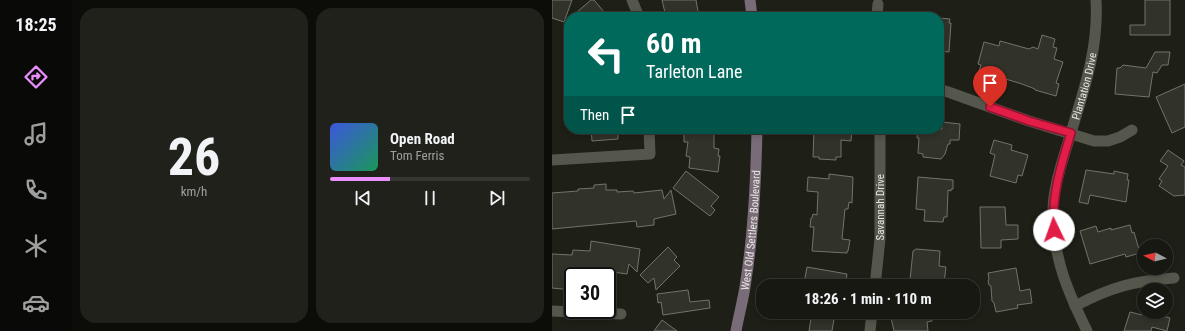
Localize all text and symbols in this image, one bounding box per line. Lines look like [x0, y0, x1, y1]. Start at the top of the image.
text: 18:25 [15, 14, 57, 35]
text: 60 m [646, 27, 702, 60]
icon: left [580, 28, 632, 80]
street label: Plantation Drive [1069, 52, 1099, 121]
text: Tarleton Lane [646, 61, 742, 82]
icon: directions [22, 63, 50, 91]
pin [973, 66, 1007, 107]
icon: arrive [979, 72, 1001, 94]
icon: arrive [617, 104, 639, 126]
text: Then [580, 106, 609, 124]
icon: music [22, 120, 50, 148]
text: 26 [168, 127, 220, 188]
text: Open Road [390, 130, 455, 148]
text: Tom Ferris [390, 148, 444, 163]
street label: West Old Settlers Boulevard [738, 170, 762, 291]
street label: Savannah Drive [874, 174, 887, 241]
icon: phone [22, 176, 50, 204]
text: km/h [181, 184, 207, 199]
icon: previous [352, 187, 374, 209]
icon: pause [419, 187, 441, 209]
icon: next [486, 187, 508, 209]
position arrow [1033, 209, 1075, 251]
icon: climate [22, 232, 50, 260]
north arrow [1137, 239, 1173, 275]
map controls [1137, 239, 1173, 319]
speed limit sign: 30 [564, 267, 616, 319]
button: layers [1137, 283, 1173, 319]
icon: car [22, 289, 50, 317]
text: 18:26 · 1 min · 110 m [804, 290, 932, 308]

